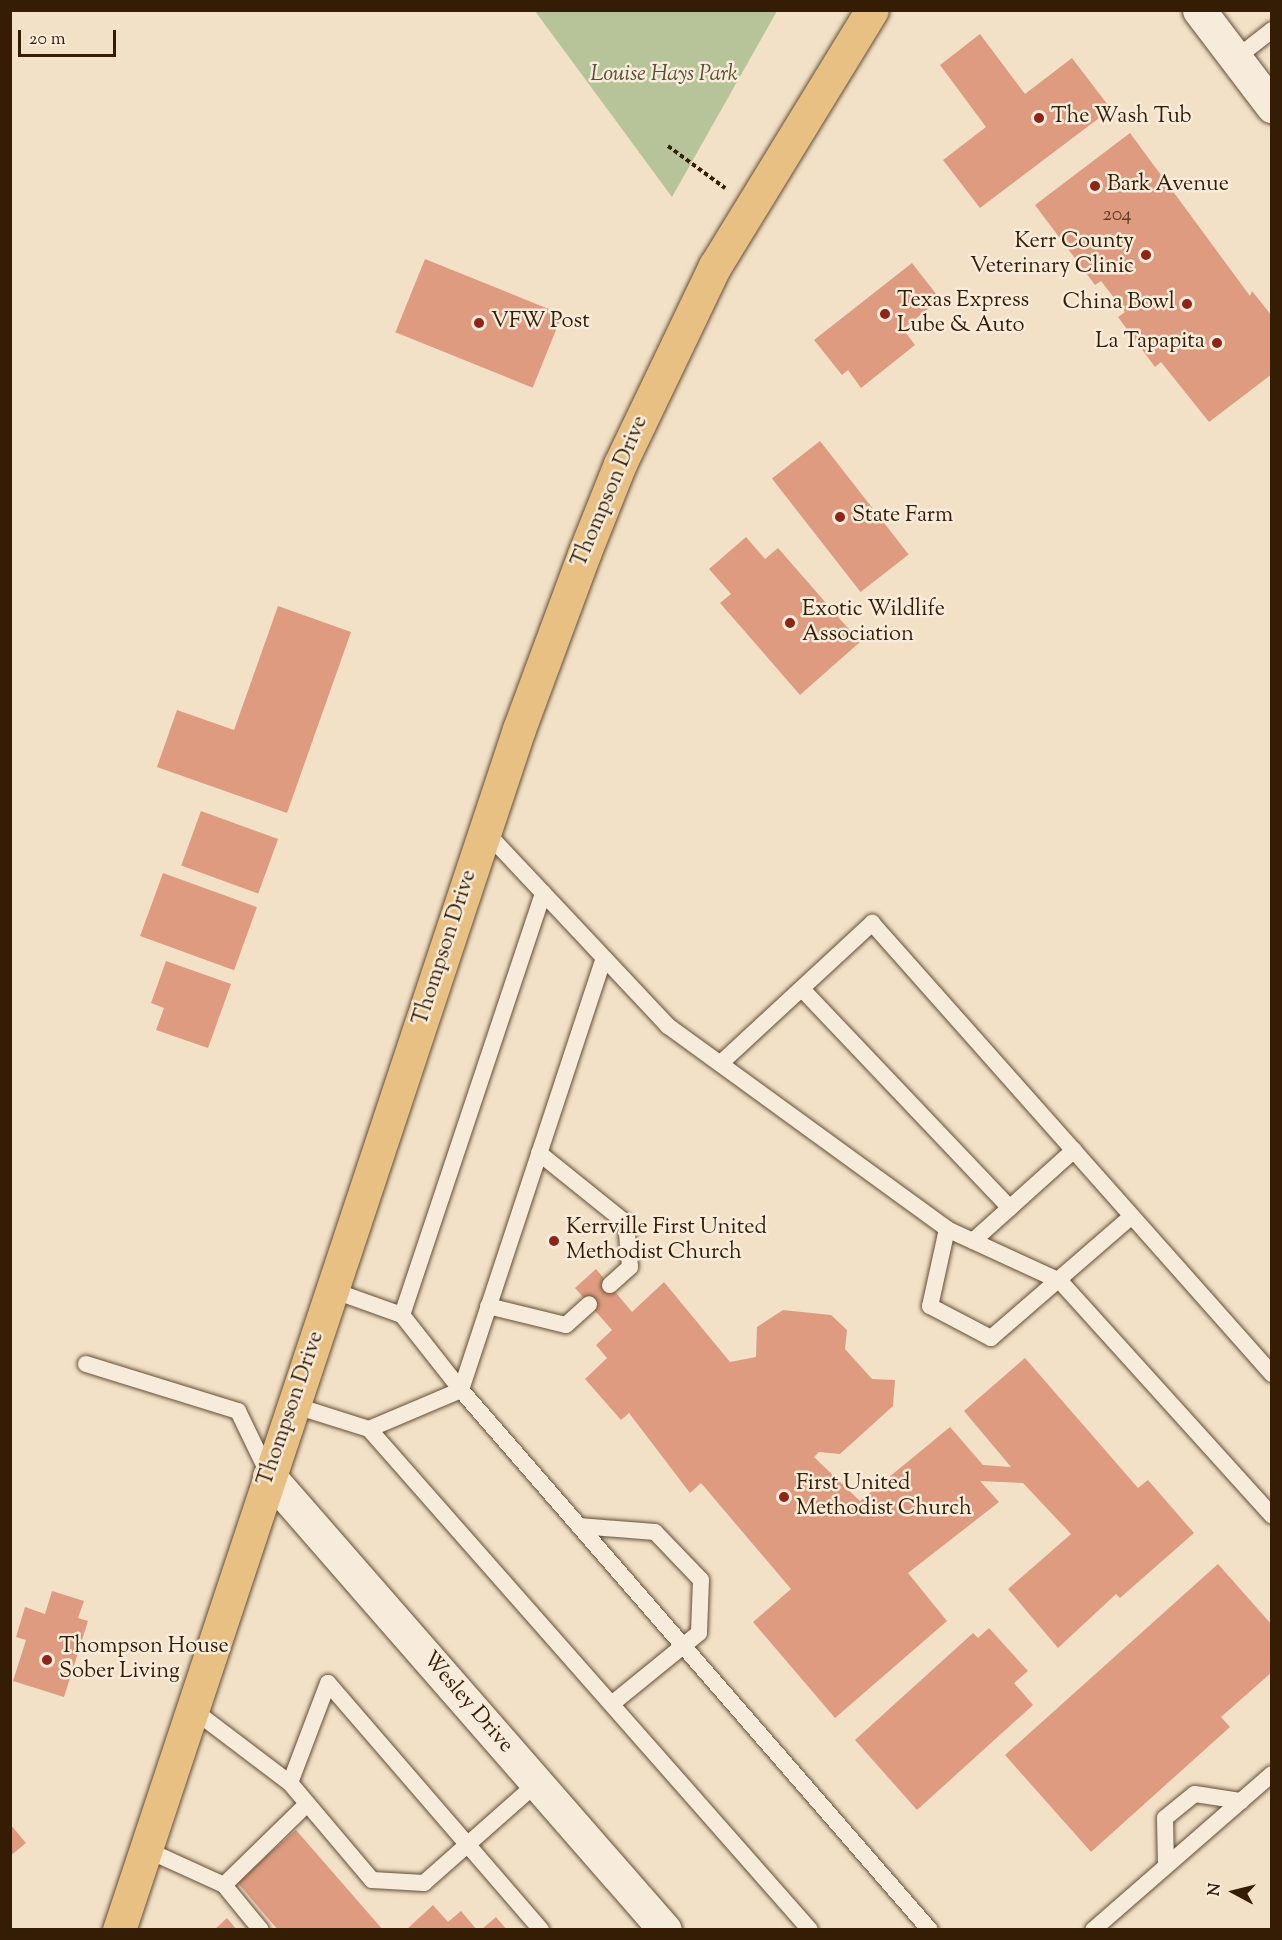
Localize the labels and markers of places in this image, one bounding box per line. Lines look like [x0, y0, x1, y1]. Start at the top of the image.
place label: The Wash Tub [1051, 105, 1192, 131]
marker: The Wash Tub [1032, 111, 1046, 125]
place label: Bark Avenue [1107, 173, 1229, 199]
marker: Bark Avenue [1088, 179, 1102, 193]
place label: Kerr County Veterinary Clinic [970, 229, 1134, 280]
marker: Kerr County Veterinary Clinic [1139, 248, 1153, 262]
place label: Texas Express Lube & Auto [897, 288, 1029, 340]
place label: China Bowl [1063, 291, 1175, 317]
marker: China Bowl [1180, 297, 1194, 311]
marker: Texas Express Lube & Auto [878, 307, 892, 321]
place label: VFW Post [491, 310, 590, 336]
marker: VFW Post [472, 316, 486, 330]
place label: La Tapapita [1095, 330, 1205, 356]
marker: La Tapapita [1210, 336, 1224, 350]
place label: State Farm [852, 504, 953, 530]
marker: State Farm [833, 510, 847, 524]
place label: Exotic Wildlife Association [802, 597, 945, 648]
marker: Exotic Wildlife Association [783, 616, 797, 630]
place label: Kerrville First United Methodist Church [566, 1215, 767, 1266]
marker: Kerrville First United Methodist Church [547, 1234, 561, 1248]
place label: First United Methodist Church [796, 1471, 972, 1522]
marker: First United Methodist Church [777, 1490, 791, 1504]
place label: Thompson House Sober Living [59, 1634, 229, 1686]
marker: Thompson House Sober Living [40, 1653, 54, 1667]

